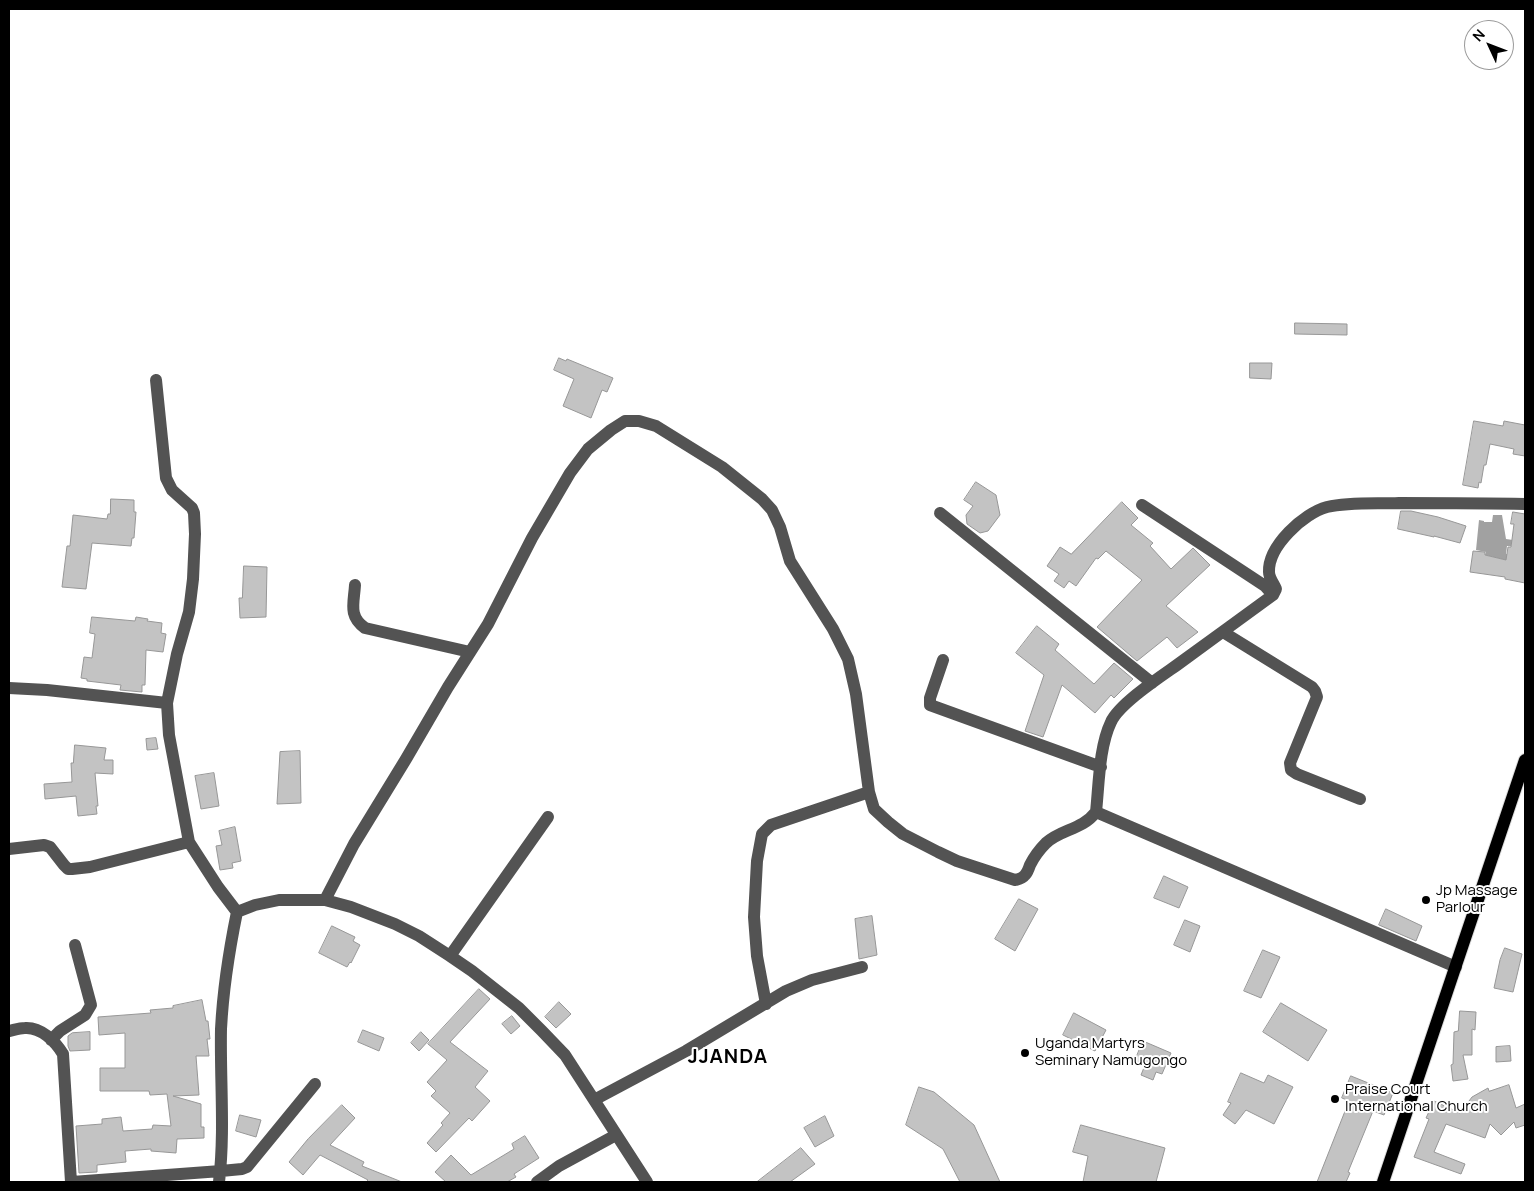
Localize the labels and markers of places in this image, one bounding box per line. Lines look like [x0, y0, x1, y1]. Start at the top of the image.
place label: Jp Massage Parlour [1436, 882, 1518, 917]
marker: Jp Massage Parlour [1420, 894, 1432, 906]
place label: Uganda Martyrs Seminary Namugongo [1035, 1035, 1187, 1070]
marker: Uganda Martyrs Seminary Namugongo [1019, 1047, 1031, 1059]
place label: Praise Court International Church [1345, 1081, 1488, 1116]
marker: Praise Court International Church [1329, 1093, 1341, 1105]

